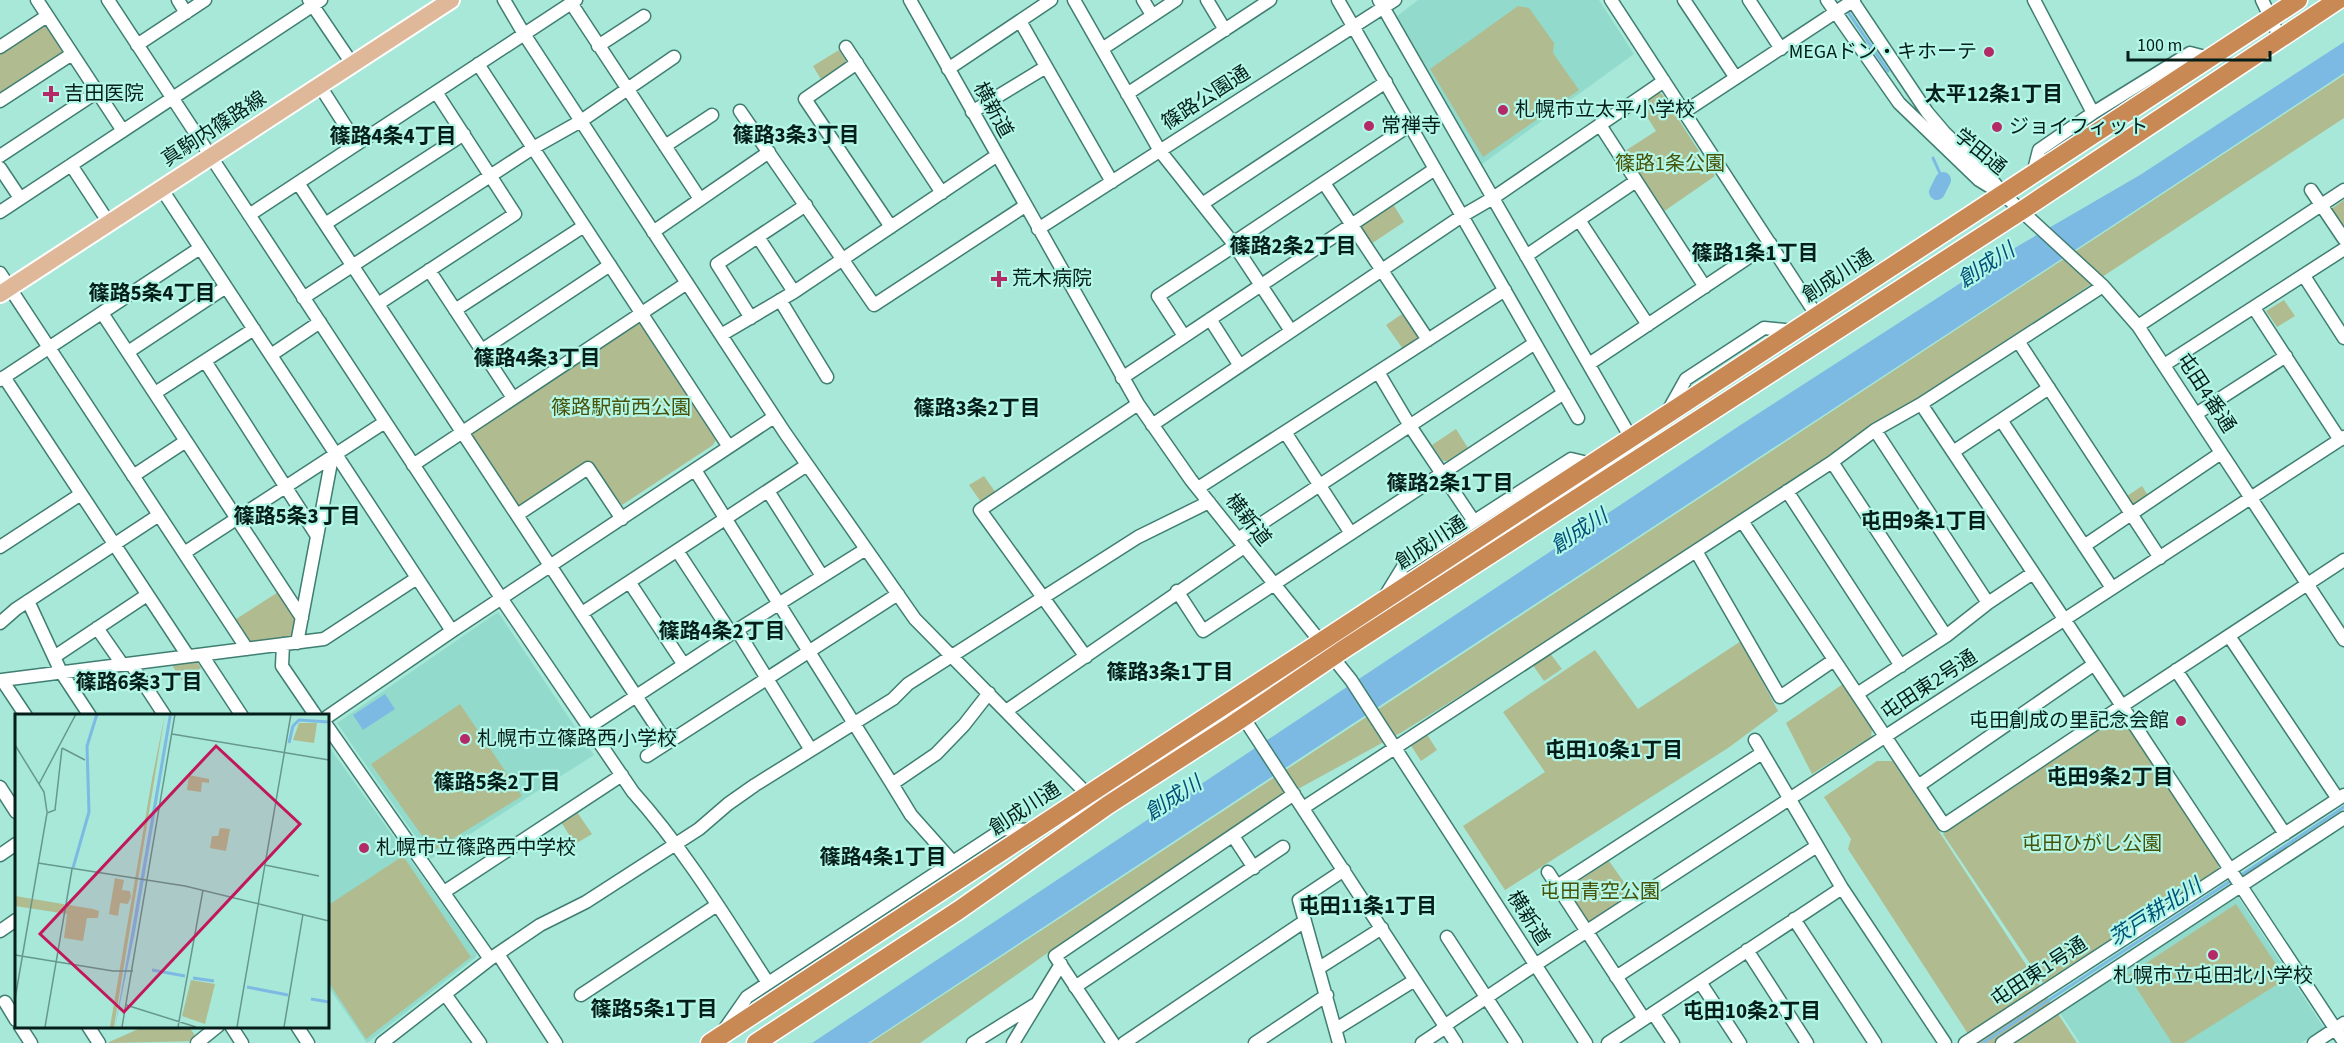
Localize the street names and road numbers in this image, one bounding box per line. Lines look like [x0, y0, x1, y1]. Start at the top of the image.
street label: 篠路公園通 [1156, 59, 1256, 137]
street label: 横新道 [966, 77, 1020, 143]
street label: 真駒内篠路線 [156, 85, 272, 173]
street label: 学田通 [1948, 122, 2012, 182]
street label: 創成川通 [1797, 242, 1879, 310]
street label: 屯田4番通 [2170, 348, 2242, 438]
street label: 横新道 [1218, 488, 1278, 552]
street label: 創成川通 [1390, 509, 1472, 577]
street label: 屯田東2号通 [1875, 643, 1983, 727]
street label: 創成川通 [984, 775, 1066, 843]
street label: 横新道 [1500, 885, 1556, 951]
street label: 屯田東1号通 [1985, 930, 2093, 1014]

